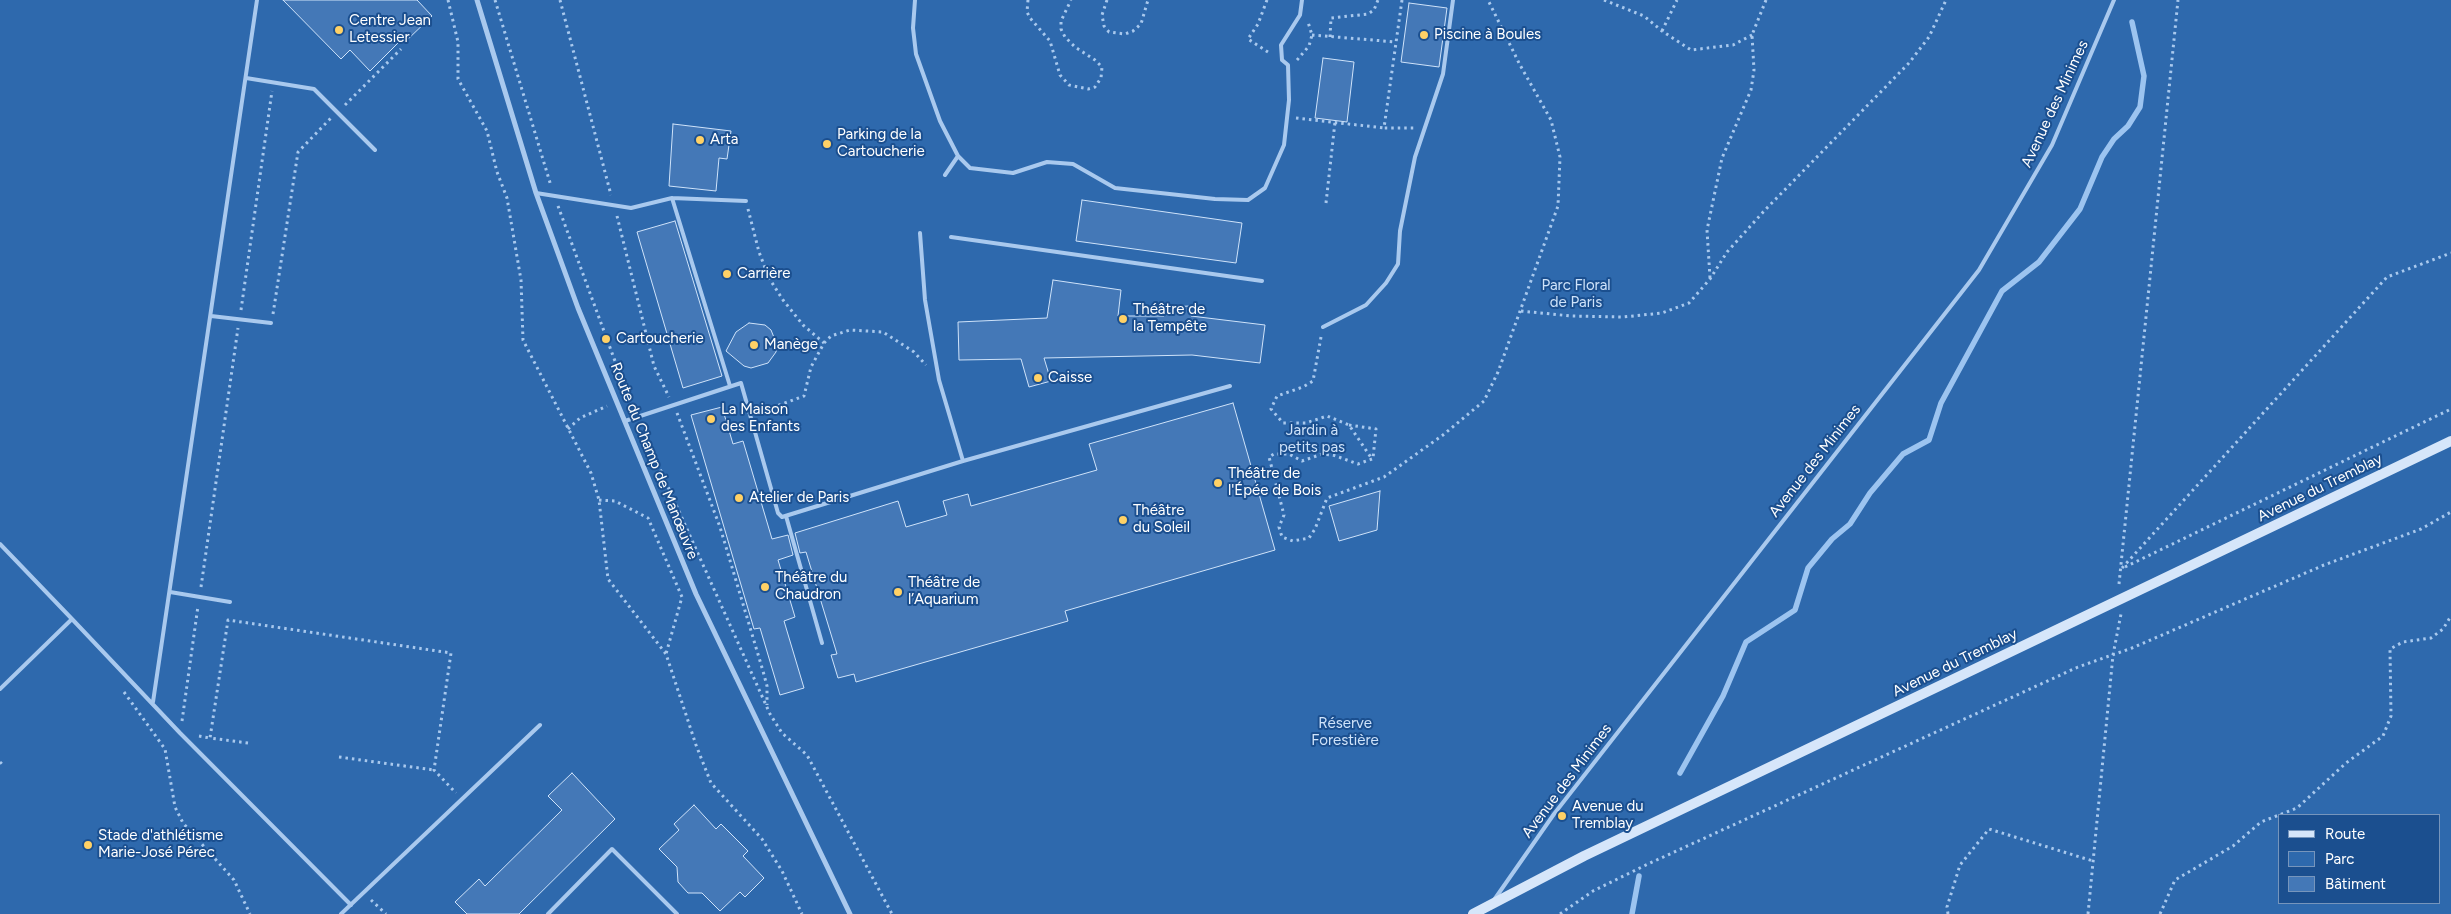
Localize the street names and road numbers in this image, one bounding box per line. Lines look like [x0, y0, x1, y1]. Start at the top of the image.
street label: Avenue des Minimes [2018, 38, 2092, 170]
street label: Route du Champ de Manœuvre [606, 360, 702, 562]
street label: Avenue des Minimes [1765, 401, 1865, 521]
street label: Avenue du Tremblay [2255, 450, 2385, 526]
street label: Avenue du Tremblay [1890, 625, 2020, 701]
street label: Avenue des Minimes [1518, 720, 1616, 842]

